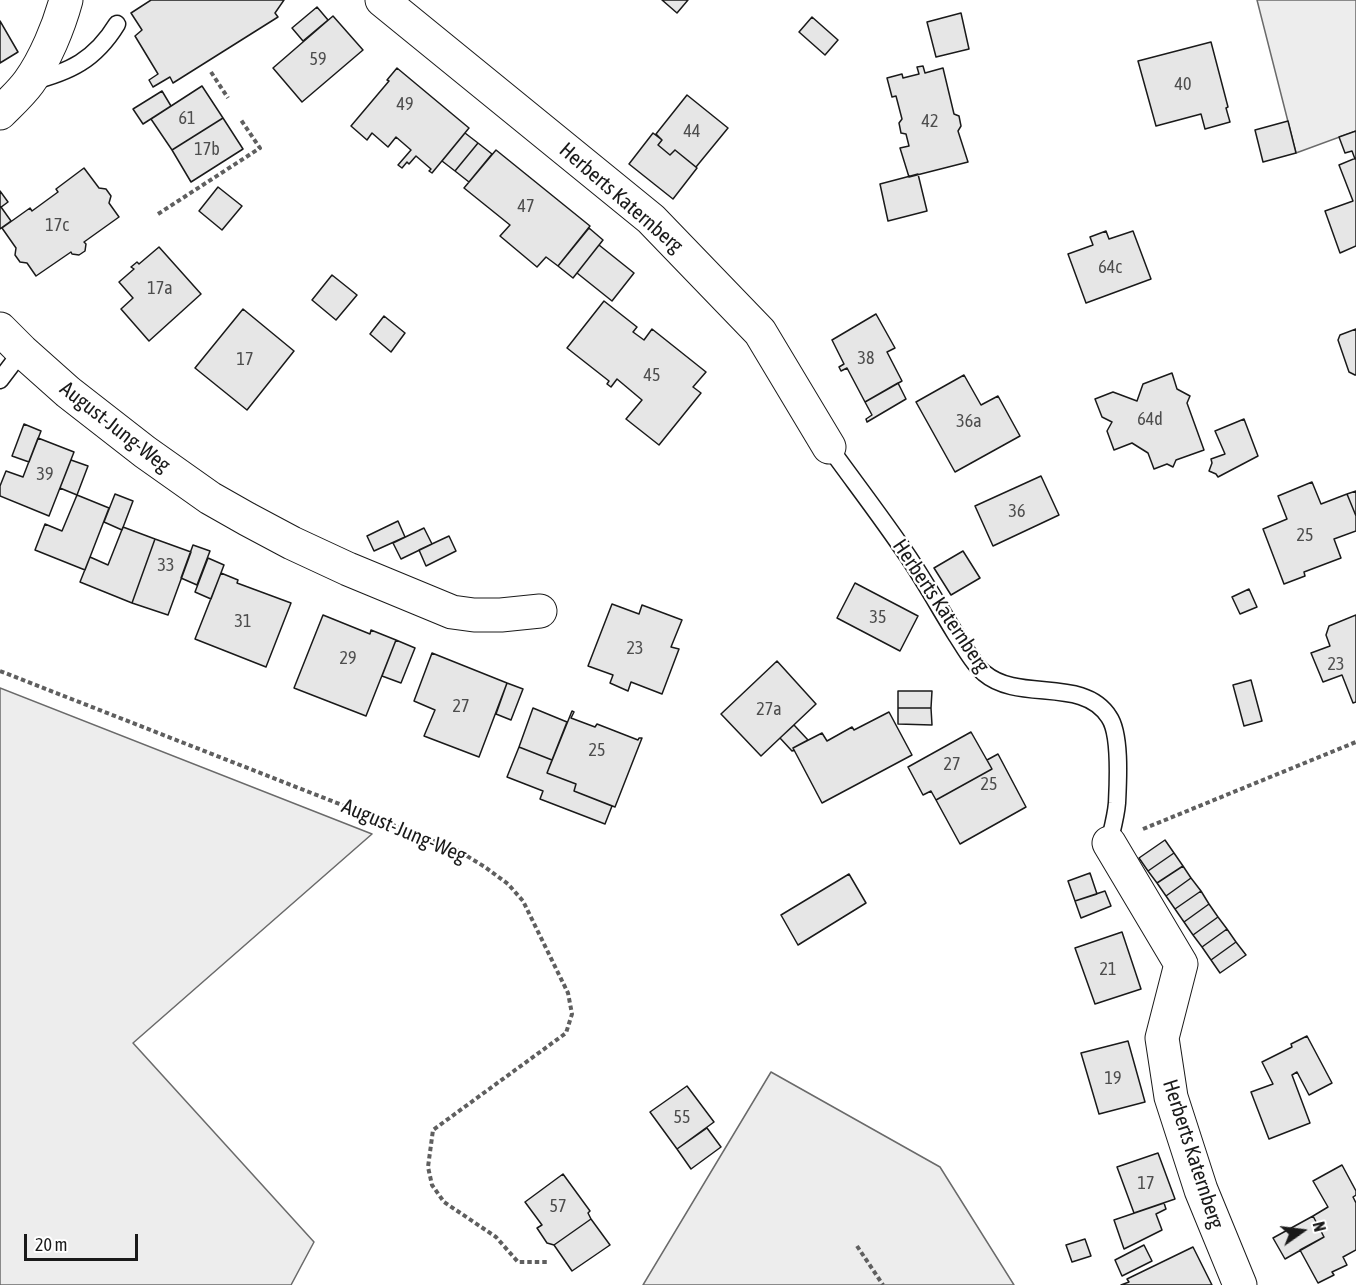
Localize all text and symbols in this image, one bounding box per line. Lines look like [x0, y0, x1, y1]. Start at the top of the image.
house number: 59 [310, 48, 326, 70]
house number: 40 [1175, 73, 1191, 95]
house number: 49 [397, 93, 413, 115]
house number: 61 [179, 107, 195, 129]
house number: 42 [922, 110, 938, 132]
house number: 44 [684, 120, 700, 142]
house number: 17b [194, 138, 220, 160]
street label: Herberts Katernberg [554, 138, 688, 258]
house number: 47 [518, 195, 534, 217]
house number: 17c [45, 214, 69, 236]
house number: 64c [1098, 256, 1122, 278]
house number: 17a [147, 277, 173, 299]
house number: 38 [858, 347, 874, 369]
house number: 17 [237, 348, 253, 370]
house number: 45 [644, 364, 660, 386]
street label: August-Jung-Weg [55, 376, 175, 478]
house number: 64d [1137, 408, 1163, 430]
house number: 36a [956, 410, 982, 432]
house number: 39 [37, 463, 53, 485]
house number: 36 [1009, 500, 1025, 522]
house number: 25 [1297, 524, 1313, 546]
street label: Herberts Katernberg [887, 535, 995, 677]
house number: 33 [158, 554, 174, 576]
house number: 35 [870, 606, 886, 628]
house number: 31 [235, 610, 251, 632]
house number: 23 [627, 637, 643, 659]
house number: 29 [340, 647, 356, 669]
house number: 23 [1328, 653, 1344, 675]
house number: 27 [453, 695, 469, 717]
house number: 27a [756, 698, 782, 720]
house number: 25 [589, 739, 605, 761]
house number: 27 [944, 753, 960, 775]
house number: 25 [981, 773, 997, 795]
street label: August-Jung-Weg [338, 793, 470, 869]
house number: 21 [1100, 958, 1116, 980]
house number: 19 [1105, 1067, 1121, 1089]
street label: Herberts Katernberg [1157, 1076, 1229, 1232]
house number: 55 [674, 1106, 690, 1128]
house number: 17 [1138, 1172, 1154, 1194]
house number: 57 [550, 1195, 566, 1217]
north arrow [1272, 1201, 1332, 1261]
text: N [1310, 1220, 1329, 1233]
scale bar [27, 1222, 141, 1260]
text: 20 m [35, 1234, 67, 1255]

